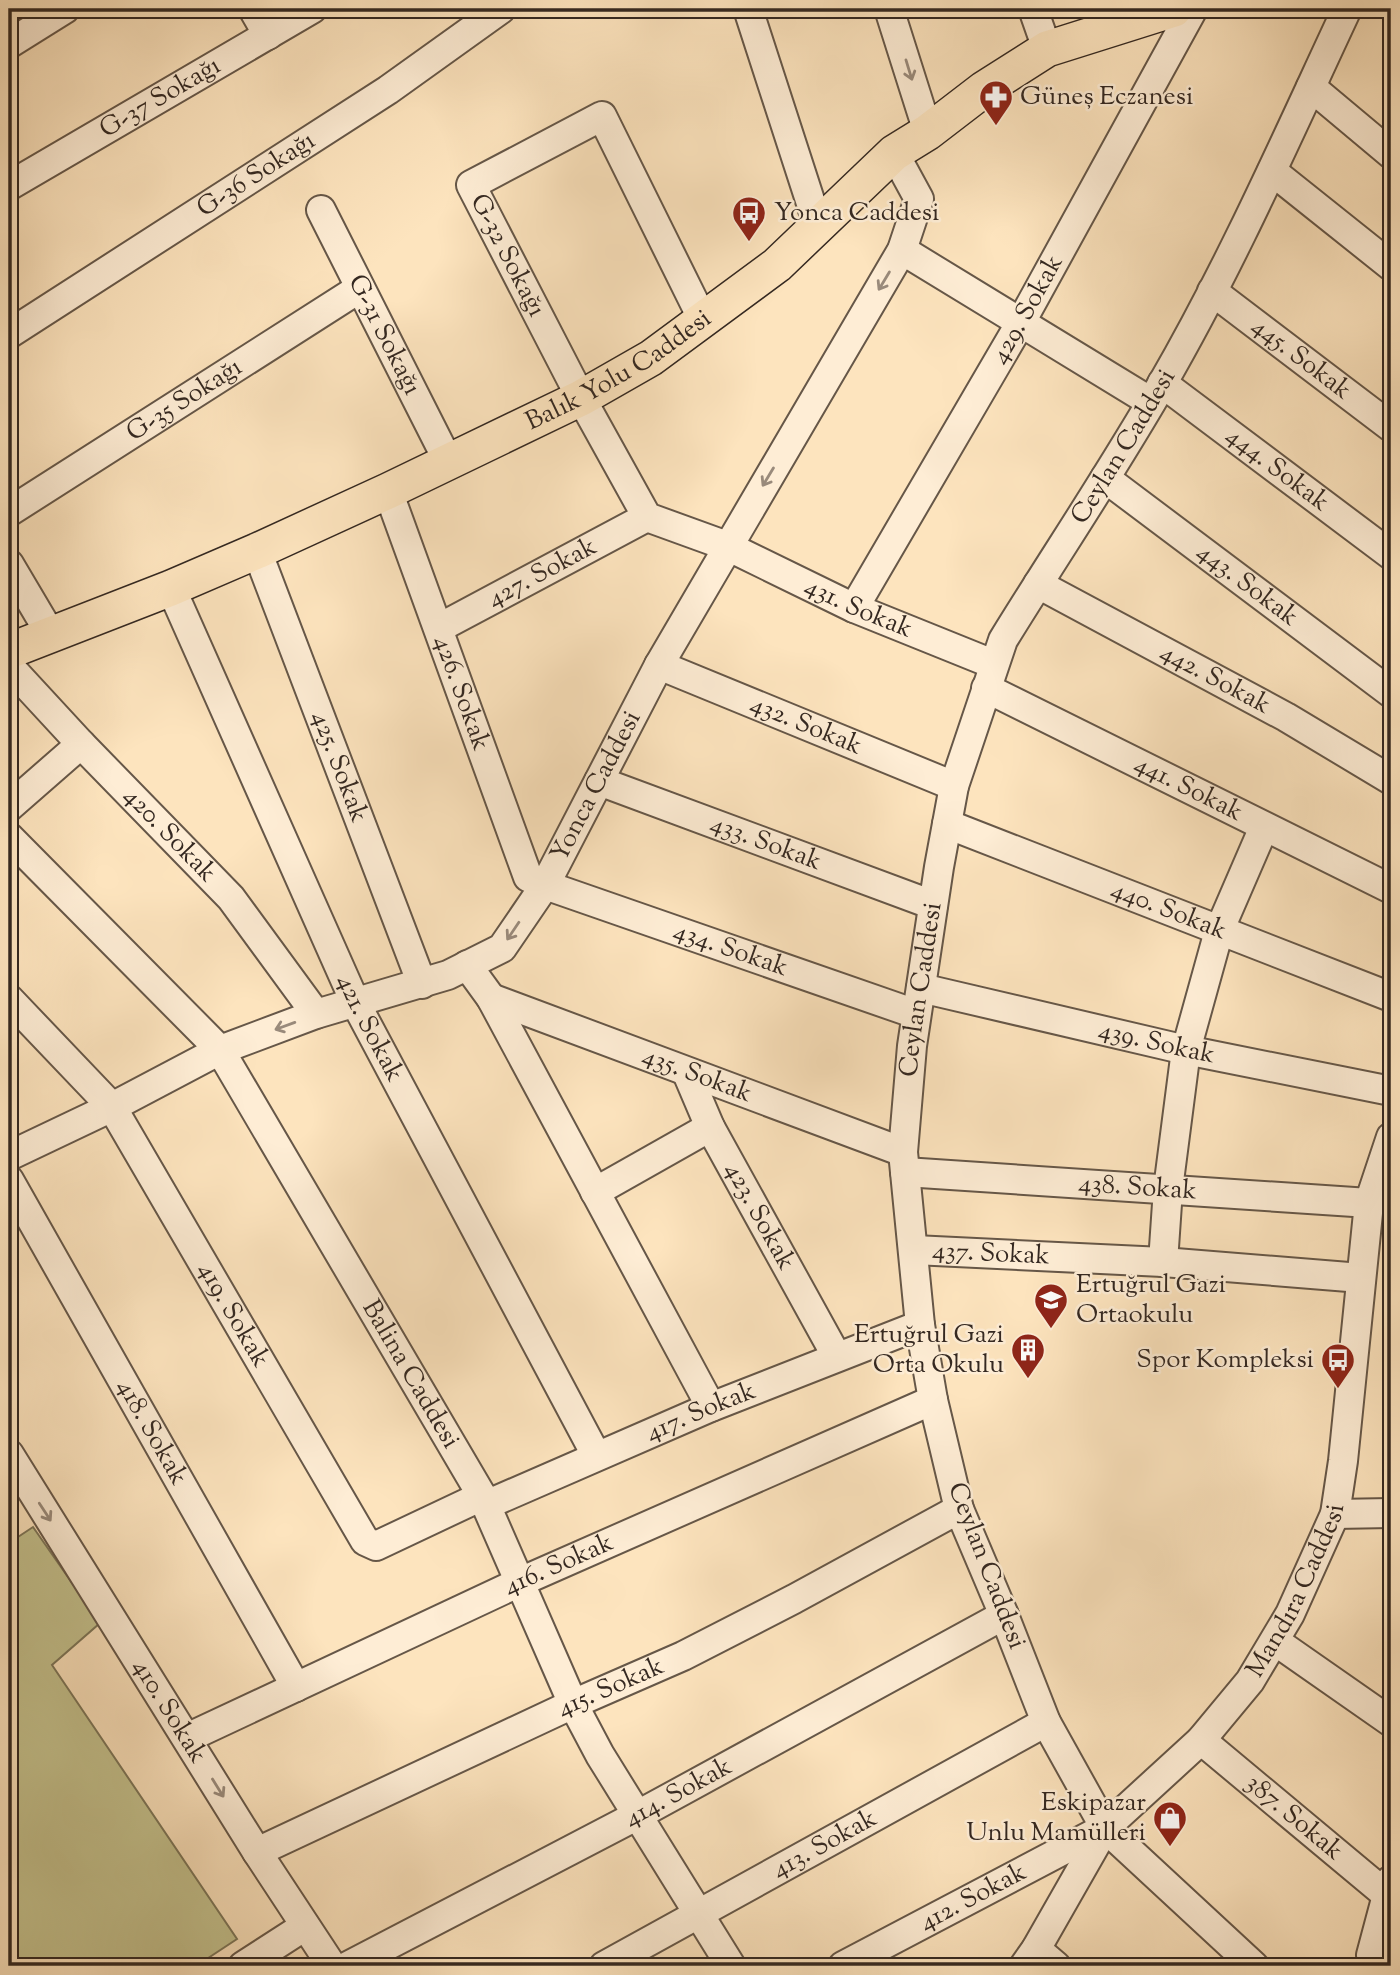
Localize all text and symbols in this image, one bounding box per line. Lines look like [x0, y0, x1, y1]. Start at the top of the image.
street label: G-37 Sokağı [93, 48, 228, 148]
one-way arrow [903, 59, 916, 81]
pharmacy icon: Güneş Eczanesi [977, 78, 1015, 127]
place label: Güneş Eczanesi [1020, 79, 1193, 116]
street label: G-36 Sokağı [190, 123, 323, 227]
street label: G-32 Sokağı [460, 188, 555, 323]
bus stop icon: Yonca Caddesi [730, 194, 768, 243]
place label: Yonca Caddesi [774, 195, 939, 232]
street label: 429. Sokak [982, 248, 1073, 371]
street label: G-31 Sokağı [338, 268, 430, 402]
one-way arrow [877, 270, 891, 290]
street label: Balık Yolu Caddesi [519, 301, 719, 440]
street label: 445. Sokak [1243, 309, 1359, 409]
street label: G-35 Sokağı [119, 349, 249, 451]
street label: Ceylan Caddesi [1062, 362, 1185, 532]
street label: 444. Sokak [1218, 418, 1337, 521]
one-way arrow [761, 466, 775, 486]
street label: 427. Sokak [481, 529, 604, 617]
street label: 443. Sokak [1189, 534, 1306, 635]
street label: 431. Sokak [798, 568, 918, 648]
street label: 426. Sokak [423, 631, 499, 756]
street label: 442. Sokak [1153, 634, 1277, 724]
street label: 432. Sokak [745, 686, 868, 765]
street label: Yonca Caddesi [542, 704, 651, 868]
street label: 425. Sokak [301, 706, 377, 828]
street label: 441. Sokak [1128, 746, 1249, 831]
street label: 420. Sokak [114, 779, 225, 891]
street label: 433. Sokak [705, 805, 827, 881]
street label: 440. Sokak [1106, 871, 1232, 950]
street label: Ceylan Caddesi [891, 900, 952, 1078]
street label: 434. Sokak [669, 913, 793, 987]
one-way arrow [506, 921, 520, 940]
street label: 421. Sokak [327, 969, 413, 1088]
street label: 439. Sokak [1095, 1012, 1218, 1074]
one-way arrow [274, 1021, 296, 1033]
street label: 435. Sokak [637, 1038, 757, 1112]
street label: 423. Sokak [715, 1156, 804, 1277]
street label: 438. Sokak [1077, 1165, 1198, 1210]
street label: 437. Sokak [931, 1232, 1050, 1275]
street label: 419. Sokak [188, 1255, 279, 1375]
place label: Ertuğrul Gazi Ortaokulu [1076, 1267, 1226, 1334]
school or university icon: Ertuğrul Gazi Ortaokulu [1032, 1281, 1070, 1330]
street label: Balina Caddesi [352, 1293, 469, 1456]
place label: Ertuğrul Gazi Orta Okulu [854, 1317, 1004, 1384]
building icon: Ertuğrul Gazi Orta Okulu [1009, 1331, 1047, 1380]
bus stop icon: Spor Kompleksi [1319, 1341, 1357, 1390]
place label: Spor Kompleksi [1136, 1342, 1314, 1379]
street label: 418. Sokak [107, 1372, 197, 1492]
street label: 417. Sokak [640, 1373, 761, 1452]
street label: Ceylan Caddesi [937, 1477, 1035, 1655]
one-way arrow [38, 1502, 53, 1521]
street label: Mandıra Caddesi [1237, 1502, 1355, 1685]
street label: 416. Sokak [498, 1525, 619, 1606]
street label: 415. Sokak [551, 1648, 670, 1727]
street label: 410. Sokak [123, 1652, 216, 1771]
street label: 414. Sokak [618, 1749, 739, 1837]
street label: 387. Sokak [1237, 1766, 1351, 1869]
one-way arrow [211, 1777, 225, 1797]
place label: Eskipazar Unlu Mamülleri [966, 1785, 1146, 1852]
shop icon: Eskipazar Unlu Mamülleri [1151, 1799, 1189, 1848]
street label: 413. Sokak [766, 1800, 884, 1888]
street label: 412. Sokak [913, 1854, 1033, 1941]

